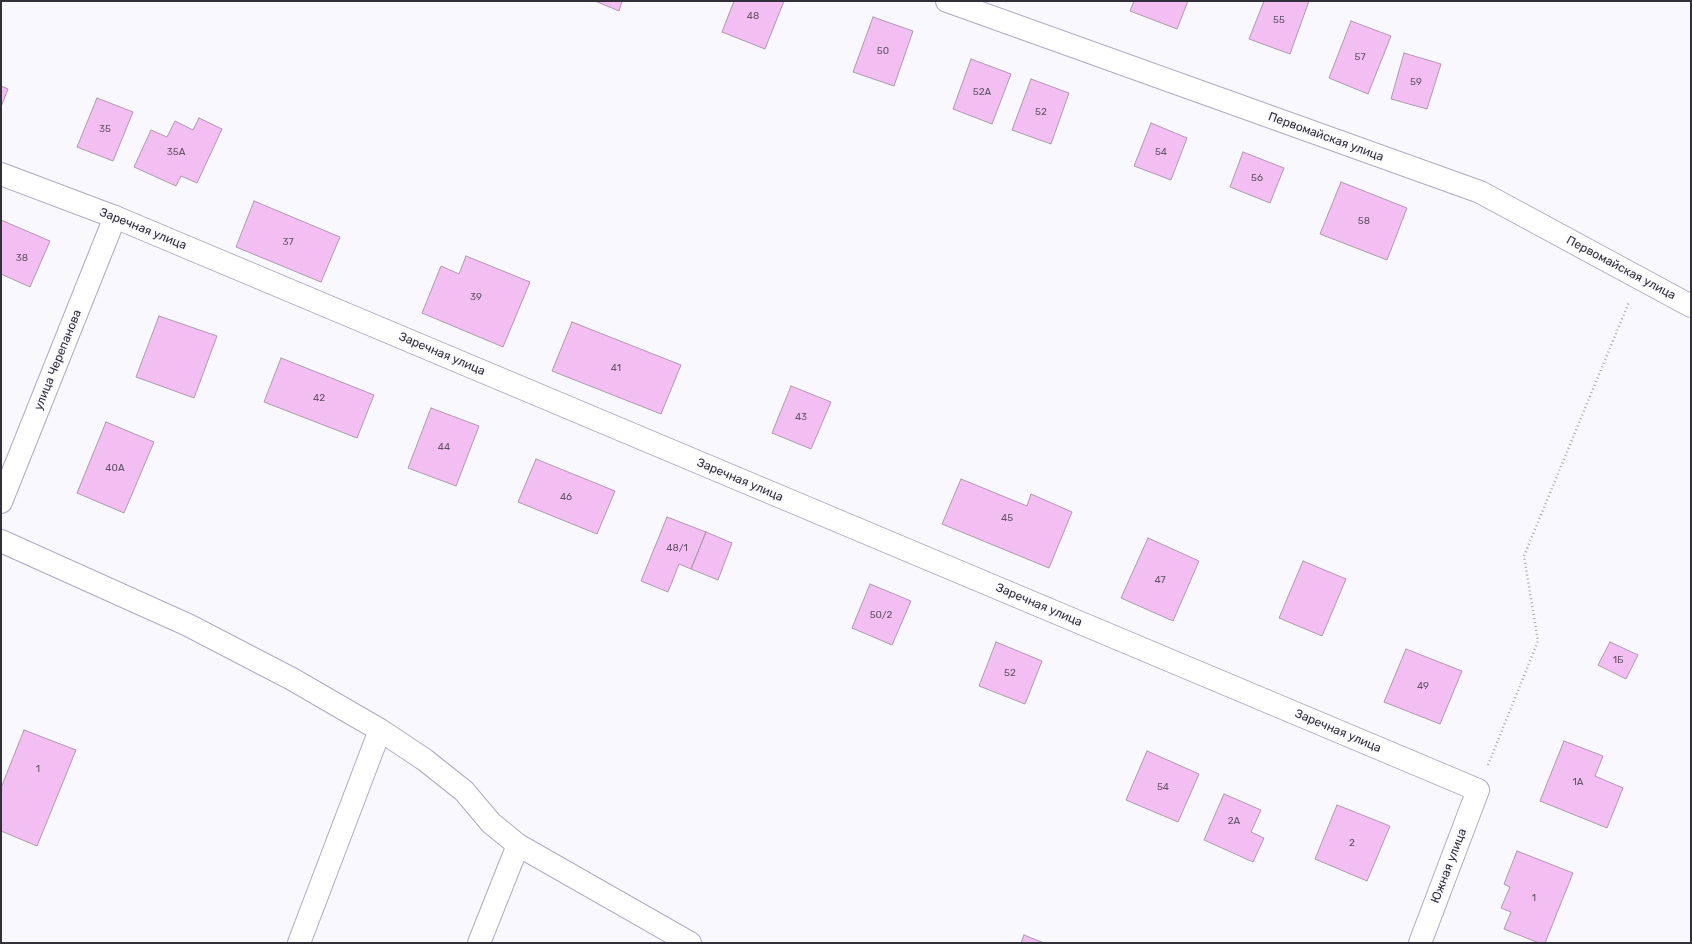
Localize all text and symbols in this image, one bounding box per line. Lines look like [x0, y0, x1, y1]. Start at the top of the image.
house number: 48 [747, 10, 759, 22]
house number: 55 [1273, 14, 1285, 26]
house number: 50 [877, 45, 889, 57]
house number: 57 [1354, 51, 1366, 63]
house number: 59 [1410, 76, 1422, 88]
house number: 52А [973, 86, 991, 98]
house number: 52 [1035, 106, 1047, 118]
street label: Первомайская улица [1266, 109, 1386, 165]
house number: 35 [99, 123, 111, 135]
house number: 35А [167, 146, 185, 158]
house number: 54 [1155, 146, 1167, 158]
house number: 56 [1251, 172, 1263, 184]
street label: Заречная улица [97, 205, 189, 253]
house number: 58 [1358, 215, 1370, 227]
street label: Первомайская улица [1564, 233, 1678, 303]
house number: 37 [282, 236, 294, 248]
house number: 38 [16, 252, 28, 264]
house number: 39 [470, 291, 482, 303]
street label: улица Черепанова [31, 308, 85, 412]
street label: Заречная улица [397, 329, 487, 379]
house number: 41 [611, 362, 621, 374]
house number: 42 [313, 392, 325, 404]
house number: 43 [795, 411, 807, 423]
house number: 44 [438, 441, 450, 453]
street label: Заречная улица [695, 455, 785, 505]
house number: 40А [105, 462, 125, 474]
house number: 46 [560, 491, 572, 503]
house number: 45 [1001, 512, 1013, 524]
house number: 48/1 [666, 542, 688, 554]
house number: 47 [1154, 574, 1166, 586]
street label: Заречная улица [994, 580, 1084, 630]
house number: 50/2 [870, 609, 892, 621]
house number: 1Б [1613, 654, 1623, 666]
house number: 52 [1004, 667, 1016, 679]
house number: 49 [1417, 680, 1429, 692]
street label: Заречная улица [1293, 706, 1383, 756]
house number: 1 [36, 763, 40, 775]
house number: 1А [1573, 776, 1583, 788]
house number: 54 [1157, 781, 1169, 793]
house number: 2А [1228, 815, 1240, 827]
street label: Южная улица [1428, 827, 1470, 905]
house number: 2 [1349, 837, 1355, 849]
house number: 1 [1532, 892, 1536, 904]

